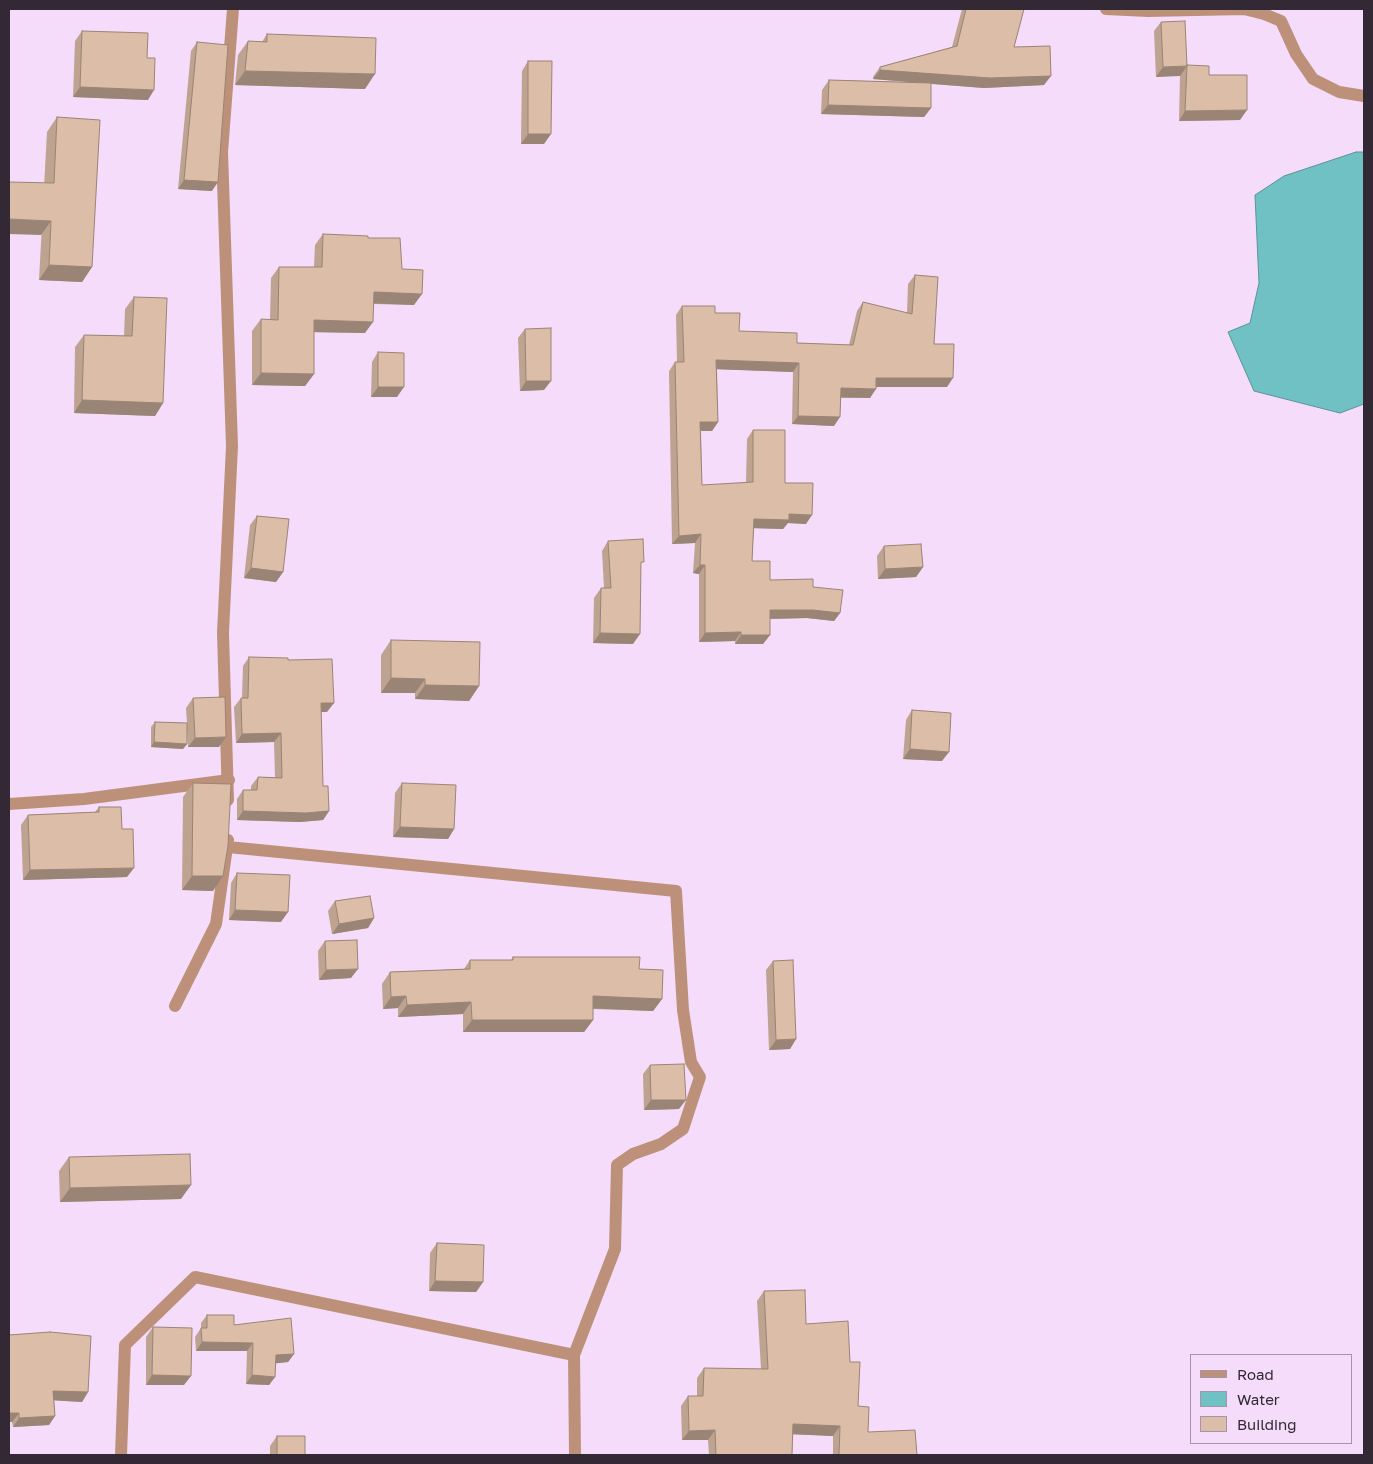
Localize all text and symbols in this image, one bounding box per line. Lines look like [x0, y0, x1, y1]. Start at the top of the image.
legend [1190, 1354, 1353, 1444]
text: Road [1237, 1365, 1274, 1383]
text: Water [1237, 1390, 1280, 1408]
text: Building [1237, 1415, 1297, 1433]

